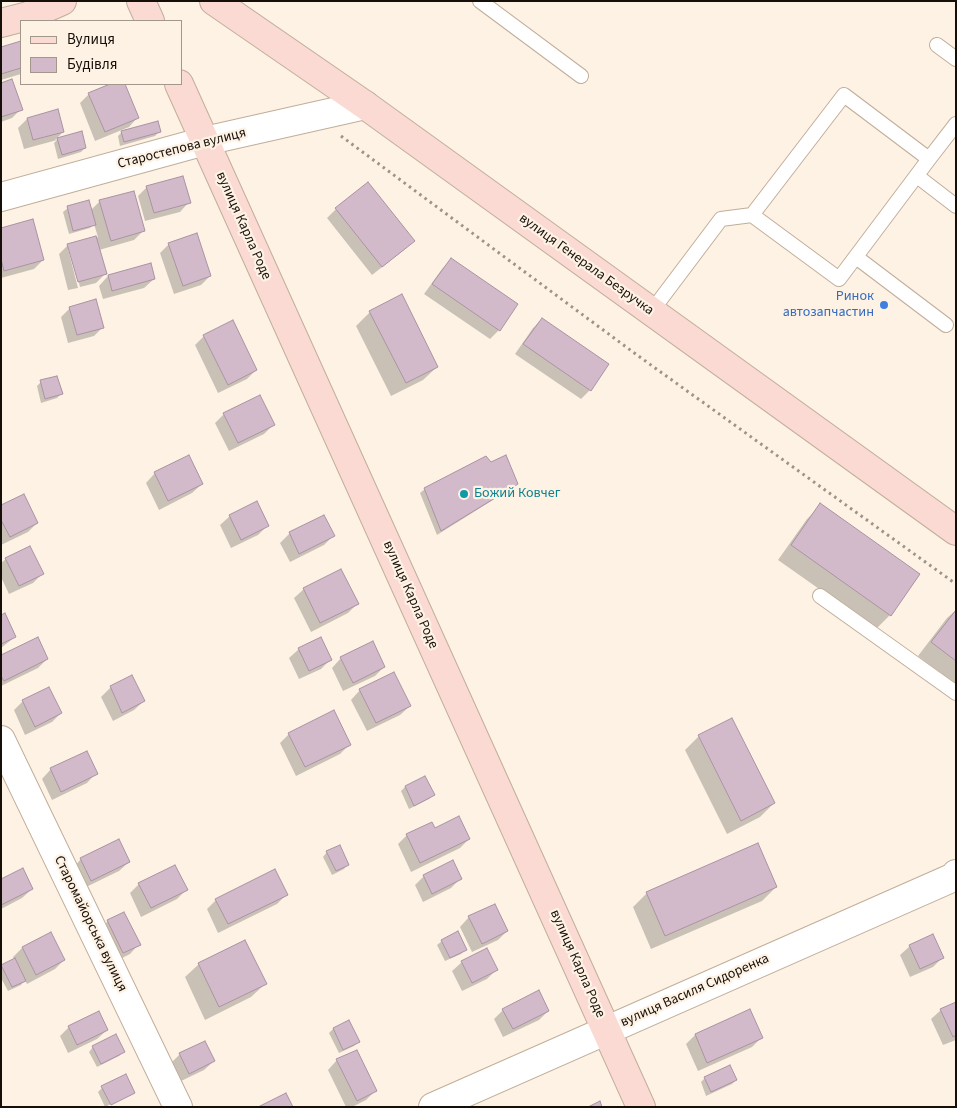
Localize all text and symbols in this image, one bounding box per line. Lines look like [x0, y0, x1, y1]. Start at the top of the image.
legend [20, 20, 182, 85]
text: Вулиця [67, 29, 115, 50]
text: Будівля [67, 54, 117, 75]
street label: Старостепова вулиця [116, 125, 248, 173]
street label: вулиця Карла Роде [212, 169, 274, 283]
street label: вулиця Генерала Безручка [515, 210, 657, 320]
place label: Ринок автозапчастин [783, 289, 874, 322]
marker: Ринок автозапчастин [878, 299, 890, 311]
place label: Божий Ковчег [474, 486, 560, 502]
marker: Божий Ковчег [458, 488, 470, 500]
street label: вулиця Карла Роде [379, 538, 441, 652]
street label: Старомайорська вулиця [50, 853, 130, 995]
street label: вулиця Карла Роде [546, 907, 608, 1021]
street label: вулиця Василя Сидоренка [618, 951, 772, 1031]

